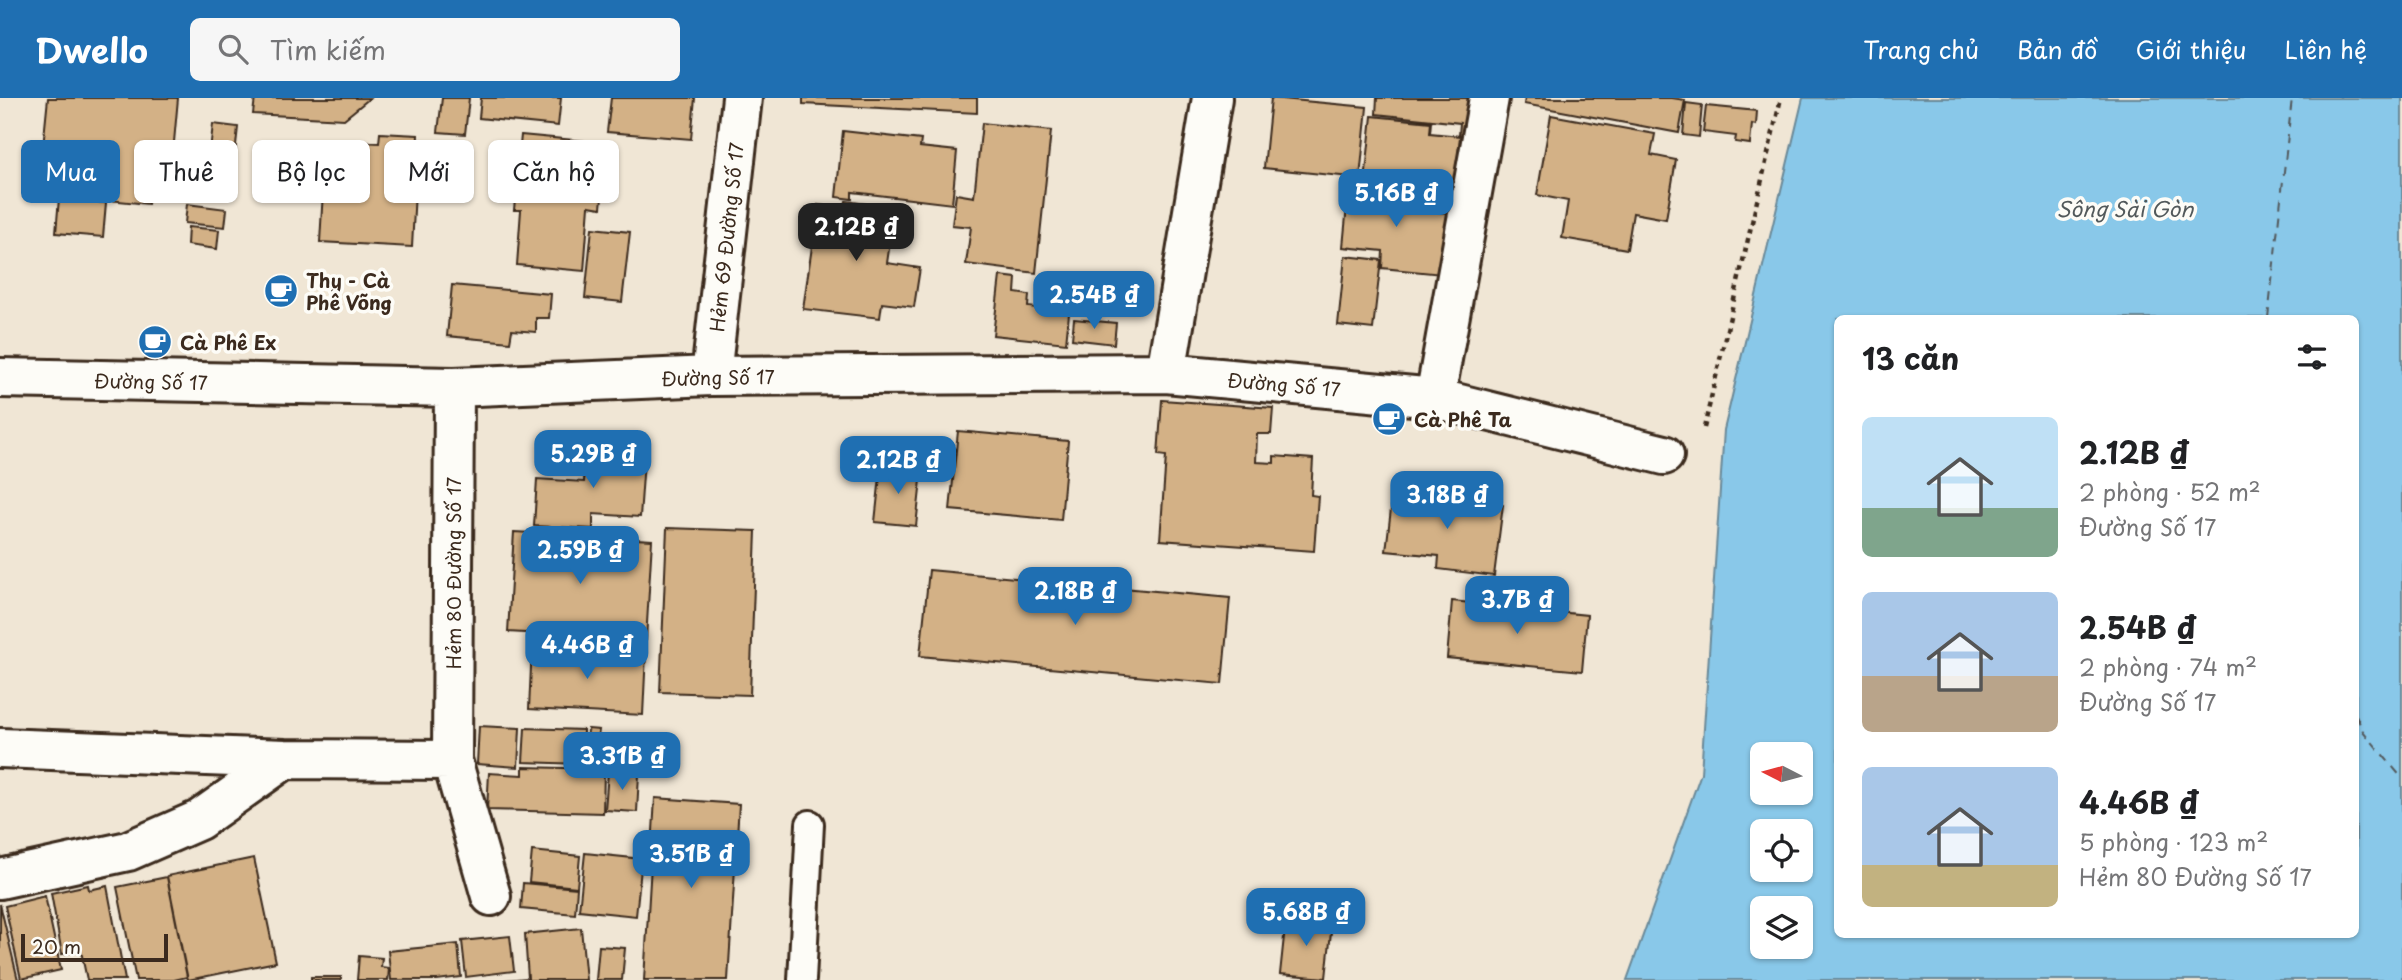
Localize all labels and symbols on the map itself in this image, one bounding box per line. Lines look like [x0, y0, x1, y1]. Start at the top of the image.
street label: Hẻm 69 Đường Số 17 [702, 141, 750, 333]
pin: 5.16B ₫ [1331, 170, 1461, 229]
water label: Sông Sài Gòn [2057, 192, 2194, 224]
pin: 2.12B ₫ [791, 204, 921, 263]
place label: Thy - Cà Phê Võng [306, 266, 392, 316]
cafe icon: Thy - Cà Phê Võng [262, 272, 300, 310]
pin: 2.54B ₫ [1029, 272, 1159, 331]
cafe icon: Cà Phê Ex [136, 323, 174, 361]
place label: Cà Phê Ex [180, 328, 277, 356]
street label: Đường Số 17 [661, 362, 775, 392]
street label: Đường Số 17 [1226, 365, 1342, 403]
street label: Đường Số 17 [94, 366, 208, 396]
cafe icon: Cà Phê Ta [1370, 400, 1408, 438]
place label: Cà Phê Ta [1414, 405, 1512, 433]
pin: 5.29B ₫ [528, 430, 658, 490]
pin: 2.12B ₫ [833, 436, 963, 496]
pin: 3.18B ₫ [1382, 472, 1512, 531]
street label: Hẻm 80 Đường Số 17 [439, 477, 467, 669]
pin: 2.59B ₫ [515, 526, 645, 586]
pin: 2.18B ₫ [1010, 568, 1140, 627]
pin: 3.7B ₫ [1460, 576, 1574, 636]
pin: 4.46B ₫ [522, 622, 652, 681]
pin: 3.31B ₫ [557, 732, 687, 792]
north arrow [1750, 742, 1813, 805]
pin: 3.51B ₫ [626, 830, 756, 890]
pin: 5.68B ₫ [1241, 888, 1371, 948]
scale bar [21, 931, 168, 963]

